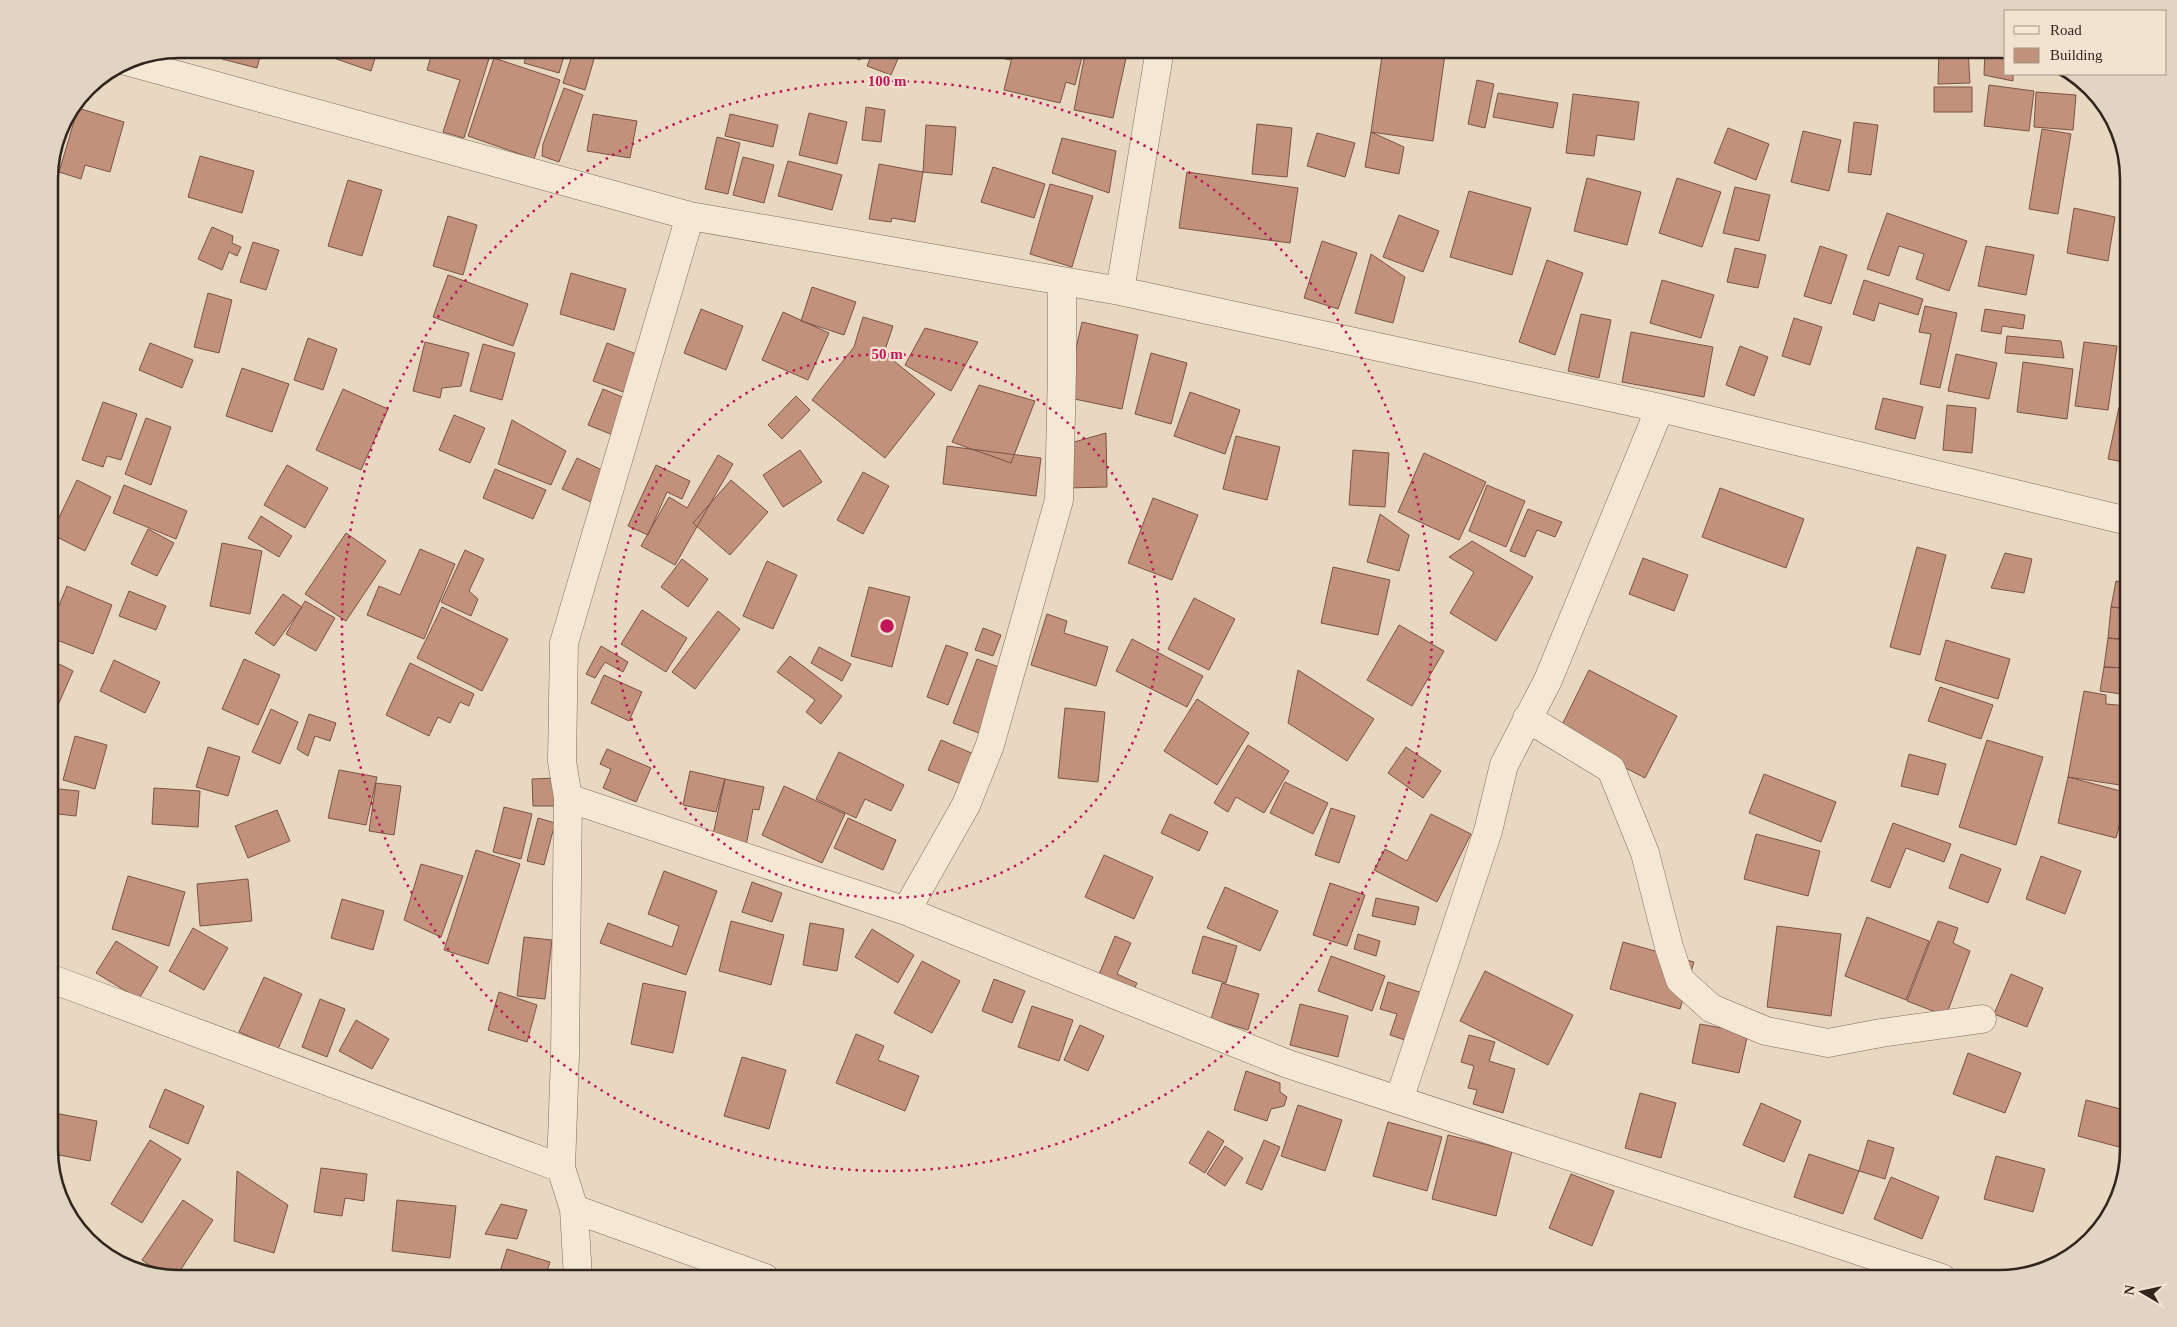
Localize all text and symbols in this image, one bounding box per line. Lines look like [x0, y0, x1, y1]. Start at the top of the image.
legend [2004, 10, 2167, 75]
text: Road [2050, 22, 2082, 38]
text: Building [2050, 47, 2103, 63]
text: 100 m [868, 73, 907, 89]
text: 50 m [871, 346, 903, 362]
centre of rings [878, 617, 896, 635]
north arrow [2117, 1267, 2167, 1317]
text: N [2121, 1284, 2138, 1296]

